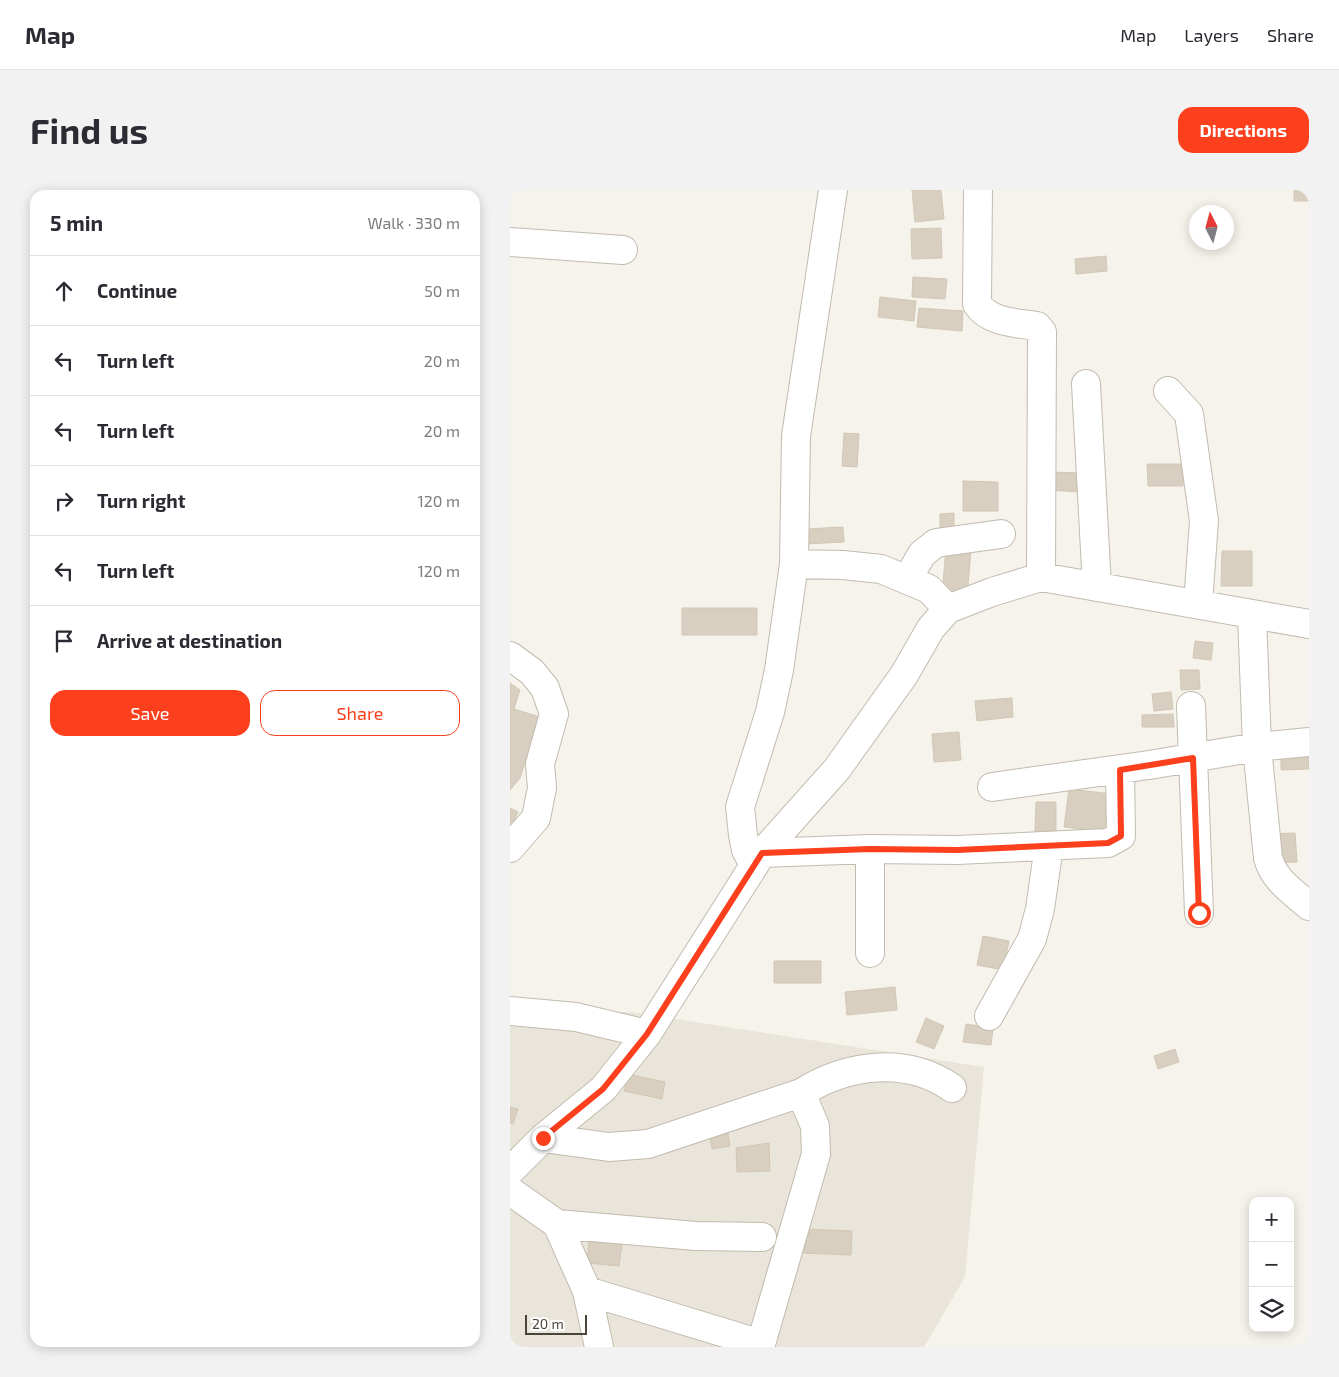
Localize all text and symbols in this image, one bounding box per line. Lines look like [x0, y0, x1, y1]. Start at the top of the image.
text: Map [25, 20, 75, 49]
text: Map [1120, 24, 1156, 46]
text: Layers [1184, 24, 1239, 46]
text: Share [1267, 24, 1314, 46]
button: Directions [1178, 107, 1309, 153]
text: Find us [30, 109, 148, 151]
north arrow [1189, 205, 1234, 250]
text: 5 min [50, 210, 103, 235]
text: Walk · 330 m [368, 213, 460, 232]
icon: ahead [50, 277, 78, 305]
text: Continue [97, 279, 177, 302]
text: 50 m [424, 281, 460, 300]
icon: left [50, 347, 78, 375]
text: Turn left [97, 349, 174, 372]
text: 20 m [424, 351, 460, 370]
icon: left [50, 417, 78, 445]
text: Turn left [97, 419, 174, 442]
text: 20 m [424, 421, 460, 440]
icon: right [50, 487, 78, 515]
text: Turn right [97, 489, 185, 512]
text: 120 m [417, 491, 460, 510]
icon: left [50, 557, 78, 585]
text: Turn left [97, 559, 174, 582]
text: 120 m [417, 561, 460, 580]
icon: arrive [50, 627, 78, 655]
text: Arrive at destination [97, 629, 282, 652]
button: Save [50, 690, 250, 736]
button: Share [260, 690, 460, 736]
route start [1188, 902, 1211, 925]
route end [532, 1127, 555, 1150]
map controls [1249, 1197, 1294, 1332]
button: + [1249, 1197, 1294, 1242]
button: − [1249, 1242, 1294, 1287]
button: layers [1249, 1287, 1294, 1332]
scale bar [525, 1312, 588, 1335]
text: 20 m [532, 1315, 564, 1332]

